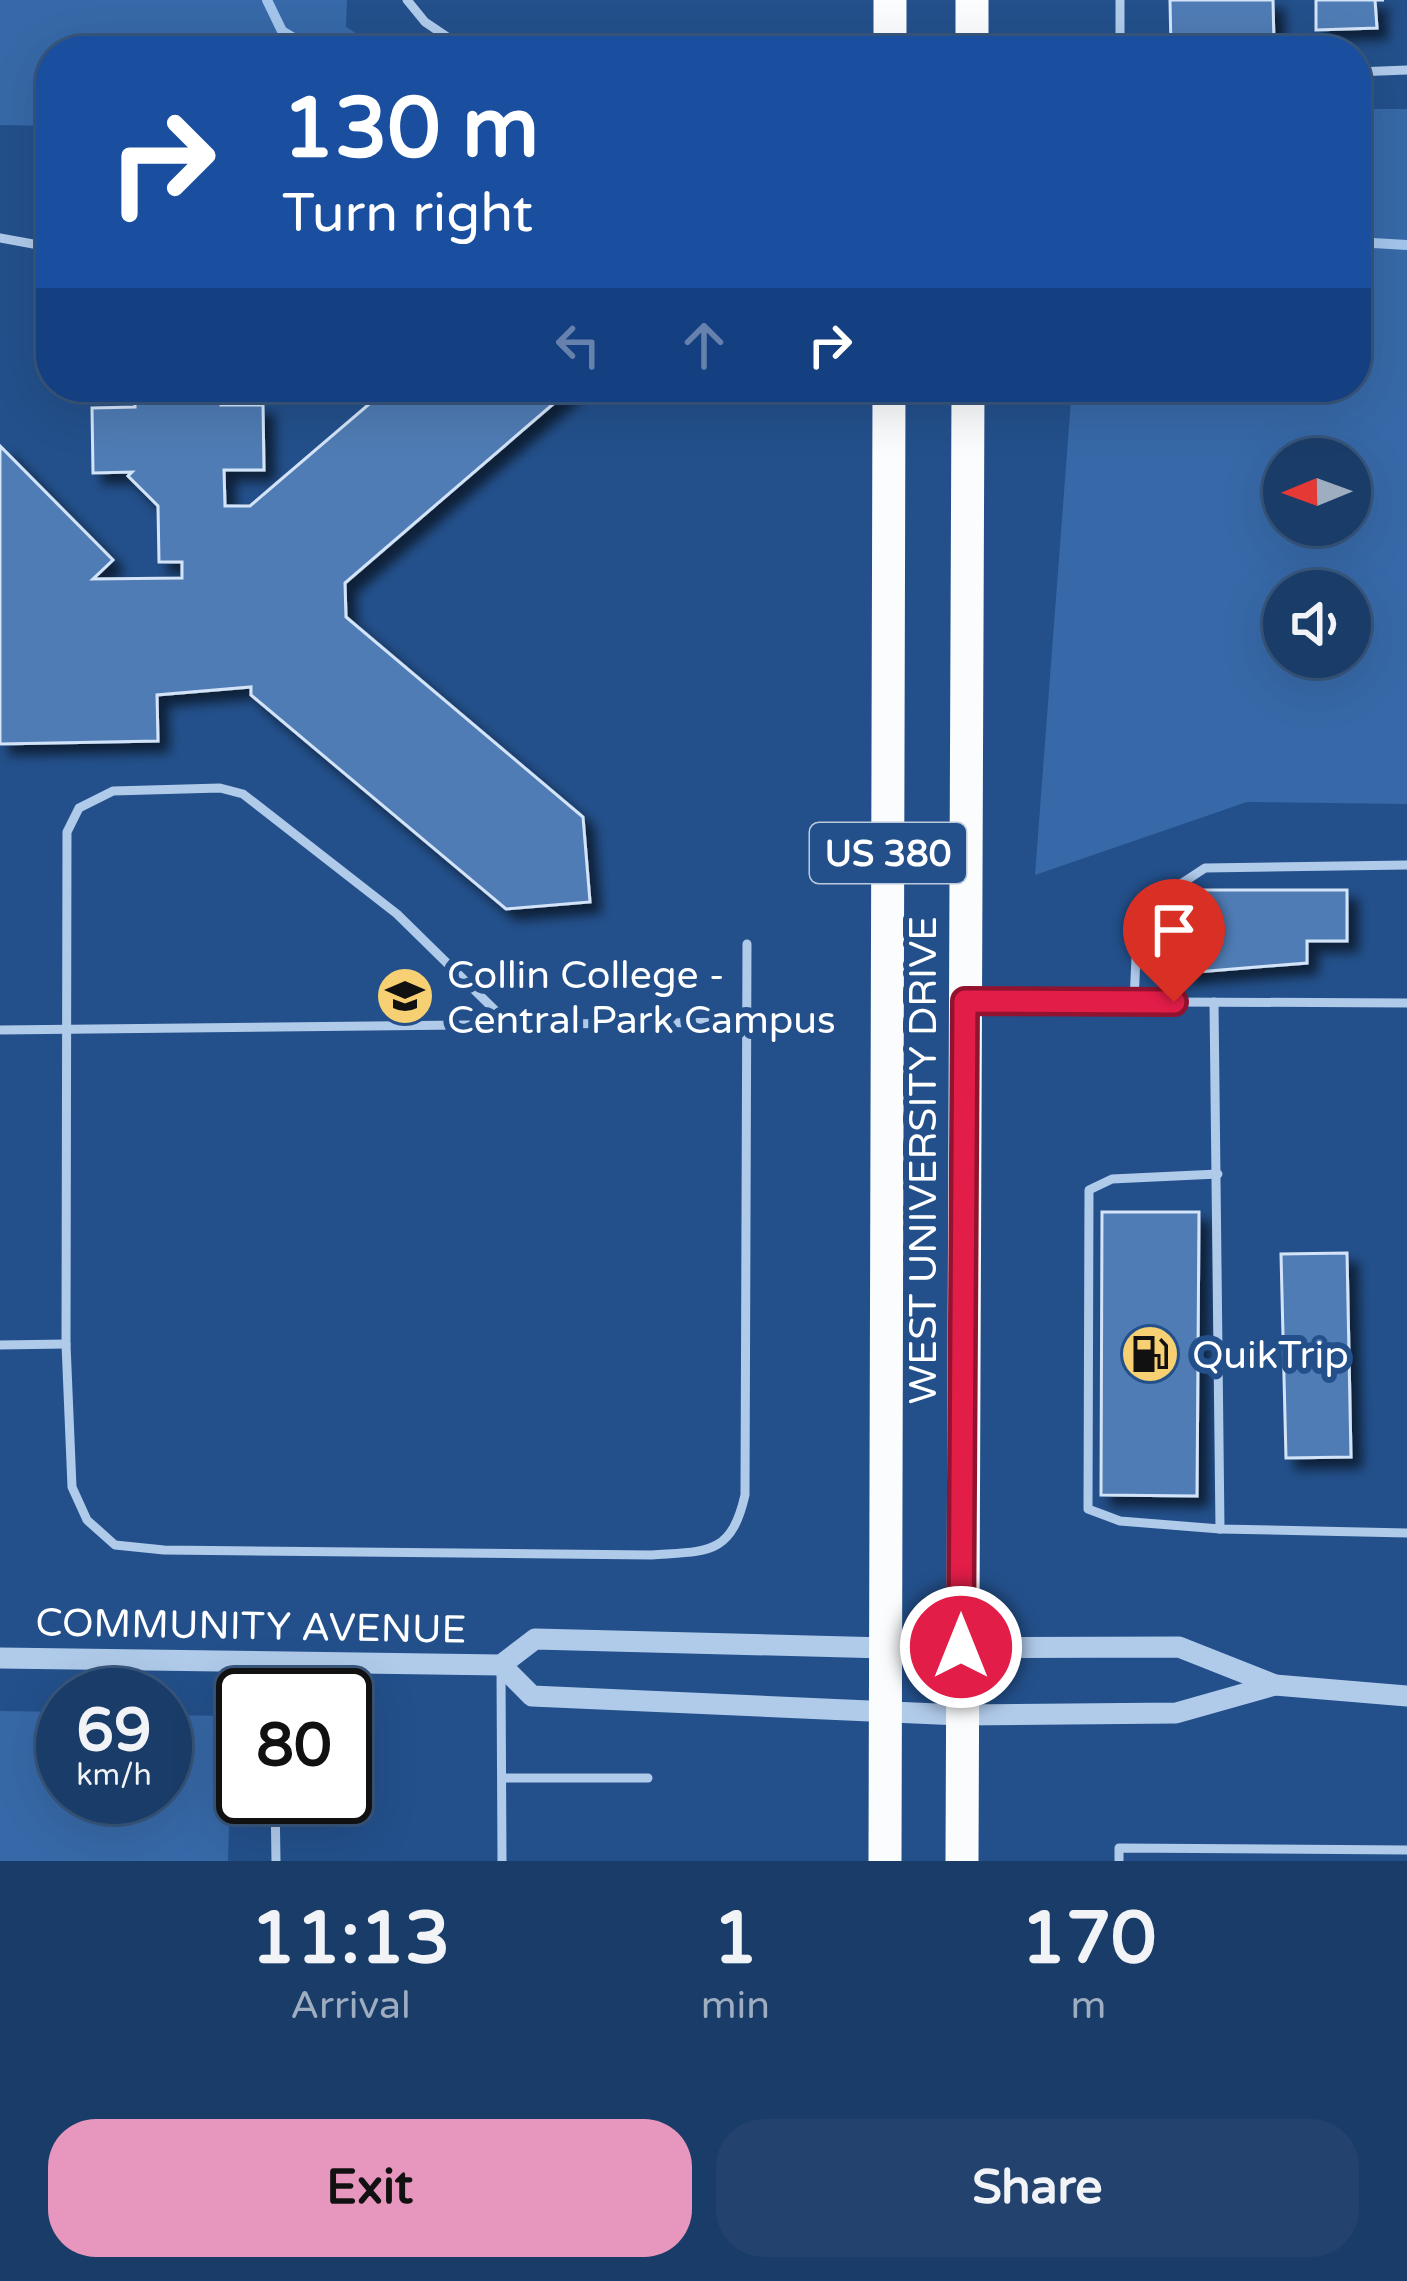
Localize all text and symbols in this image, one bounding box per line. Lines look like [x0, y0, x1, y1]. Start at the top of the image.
text: 130 m [282, 79, 539, 180]
icon: right [84, 84, 240, 240]
text: Turn right [282, 181, 533, 246]
icon: left [545, 312, 611, 378]
icon: ahead [671, 312, 737, 378]
icon: right [797, 312, 863, 378]
north arrow [1263, 438, 1371, 546]
map controls [1263, 438, 1371, 678]
button: sound [1263, 570, 1371, 678]
road number: US 380 [810, 823, 966, 883]
pin [1123, 879, 1225, 1002]
icon: arrive [1141, 897, 1207, 963]
street label: WEST UNIVERSITY DRIVE [900, 916, 947, 1404]
place label: Collin College - Central Park Campus [447, 952, 836, 1044]
school or university icon: Collin College - Central Park Campus [374, 965, 436, 1027]
fuel station icon: QuikTrip [1119, 1323, 1181, 1385]
place label: QuikTrip [1192, 1332, 1349, 1379]
position arrow [898, 1584, 1024, 1710]
street label: COMMUNITY AVENUE [35, 1599, 467, 1654]
speed limit sign: 80 [216, 1668, 372, 1824]
text: 69 [76, 1695, 152, 1767]
text: km/h [76, 1757, 152, 1794]
text: 11:13 [251, 1896, 450, 1983]
text: 1 [713, 1896, 758, 1983]
text: 170 [1021, 1896, 1156, 1983]
text: Arrival [290, 1982, 411, 2029]
text: min [701, 1982, 770, 2029]
text: m [1071, 1982, 1106, 2029]
button: Exit [48, 2119, 692, 2257]
button: Share [716, 2119, 1359, 2257]

